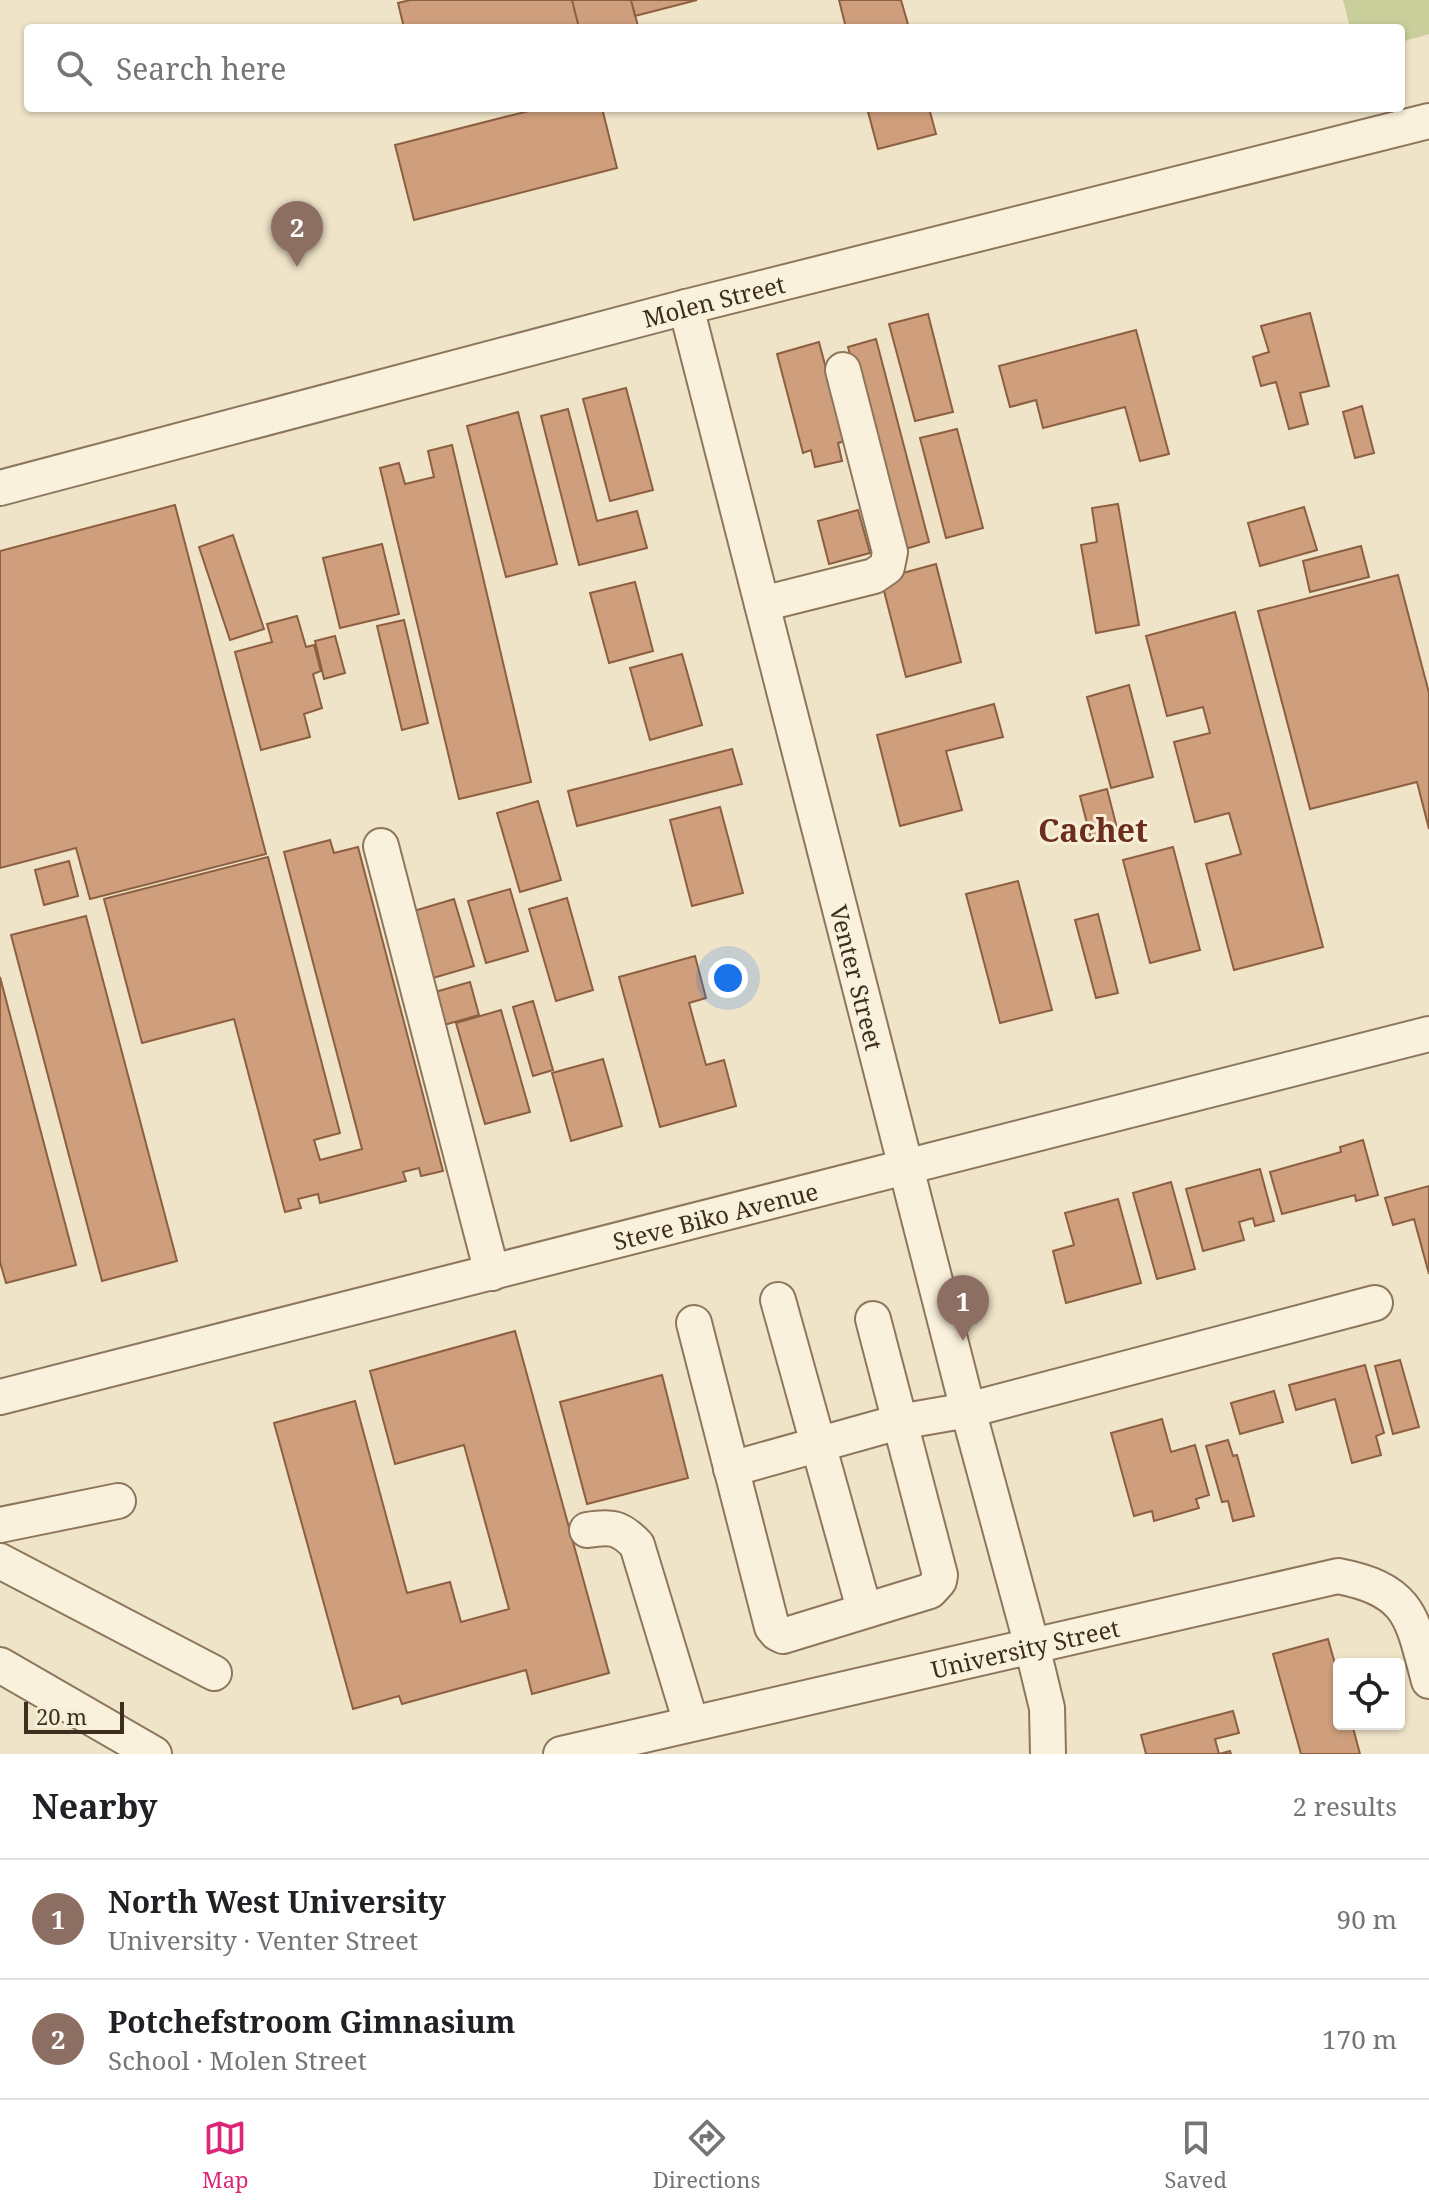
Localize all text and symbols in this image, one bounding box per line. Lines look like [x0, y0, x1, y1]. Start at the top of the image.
search box [24, 24, 1405, 112]
icon: search [52, 46, 96, 90]
text: Search here [116, 48, 286, 89]
pin: 2 [271, 201, 323, 267]
street label: Molen Street [639, 266, 788, 334]
district label: Cachet [1038, 808, 1148, 851]
street label: Venter Street [823, 901, 892, 1054]
your location [708, 958, 748, 998]
street label: Steve Biko Avenue [609, 1173, 821, 1257]
pin: 1 [937, 1275, 989, 1341]
street label: University Street [928, 1610, 1122, 1685]
map controls [1333, 1658, 1405, 1730]
button: locate [1333, 1658, 1405, 1730]
scale bar [24, 1698, 124, 1734]
text: 20 m [36, 1701, 87, 1731]
text: Nearby [32, 1783, 158, 1829]
text: 2 results [1292, 1788, 1397, 1824]
text: North West University [108, 1881, 446, 1922]
text: 1 [51, 1901, 65, 1937]
text: 90 m [1337, 1901, 1397, 1937]
text: University · Venter Street [108, 1922, 418, 1958]
text: Potchefstroom Gimnasium [108, 2001, 515, 2042]
text: 2 [51, 2021, 65, 2057]
text: 170 m [1322, 2021, 1397, 2057]
text: School · Molen Street [108, 2042, 367, 2078]
tab: Map [202, 2116, 249, 2194]
tab: Directions [653, 2116, 760, 2194]
tab: Saved [1165, 2116, 1227, 2194]

